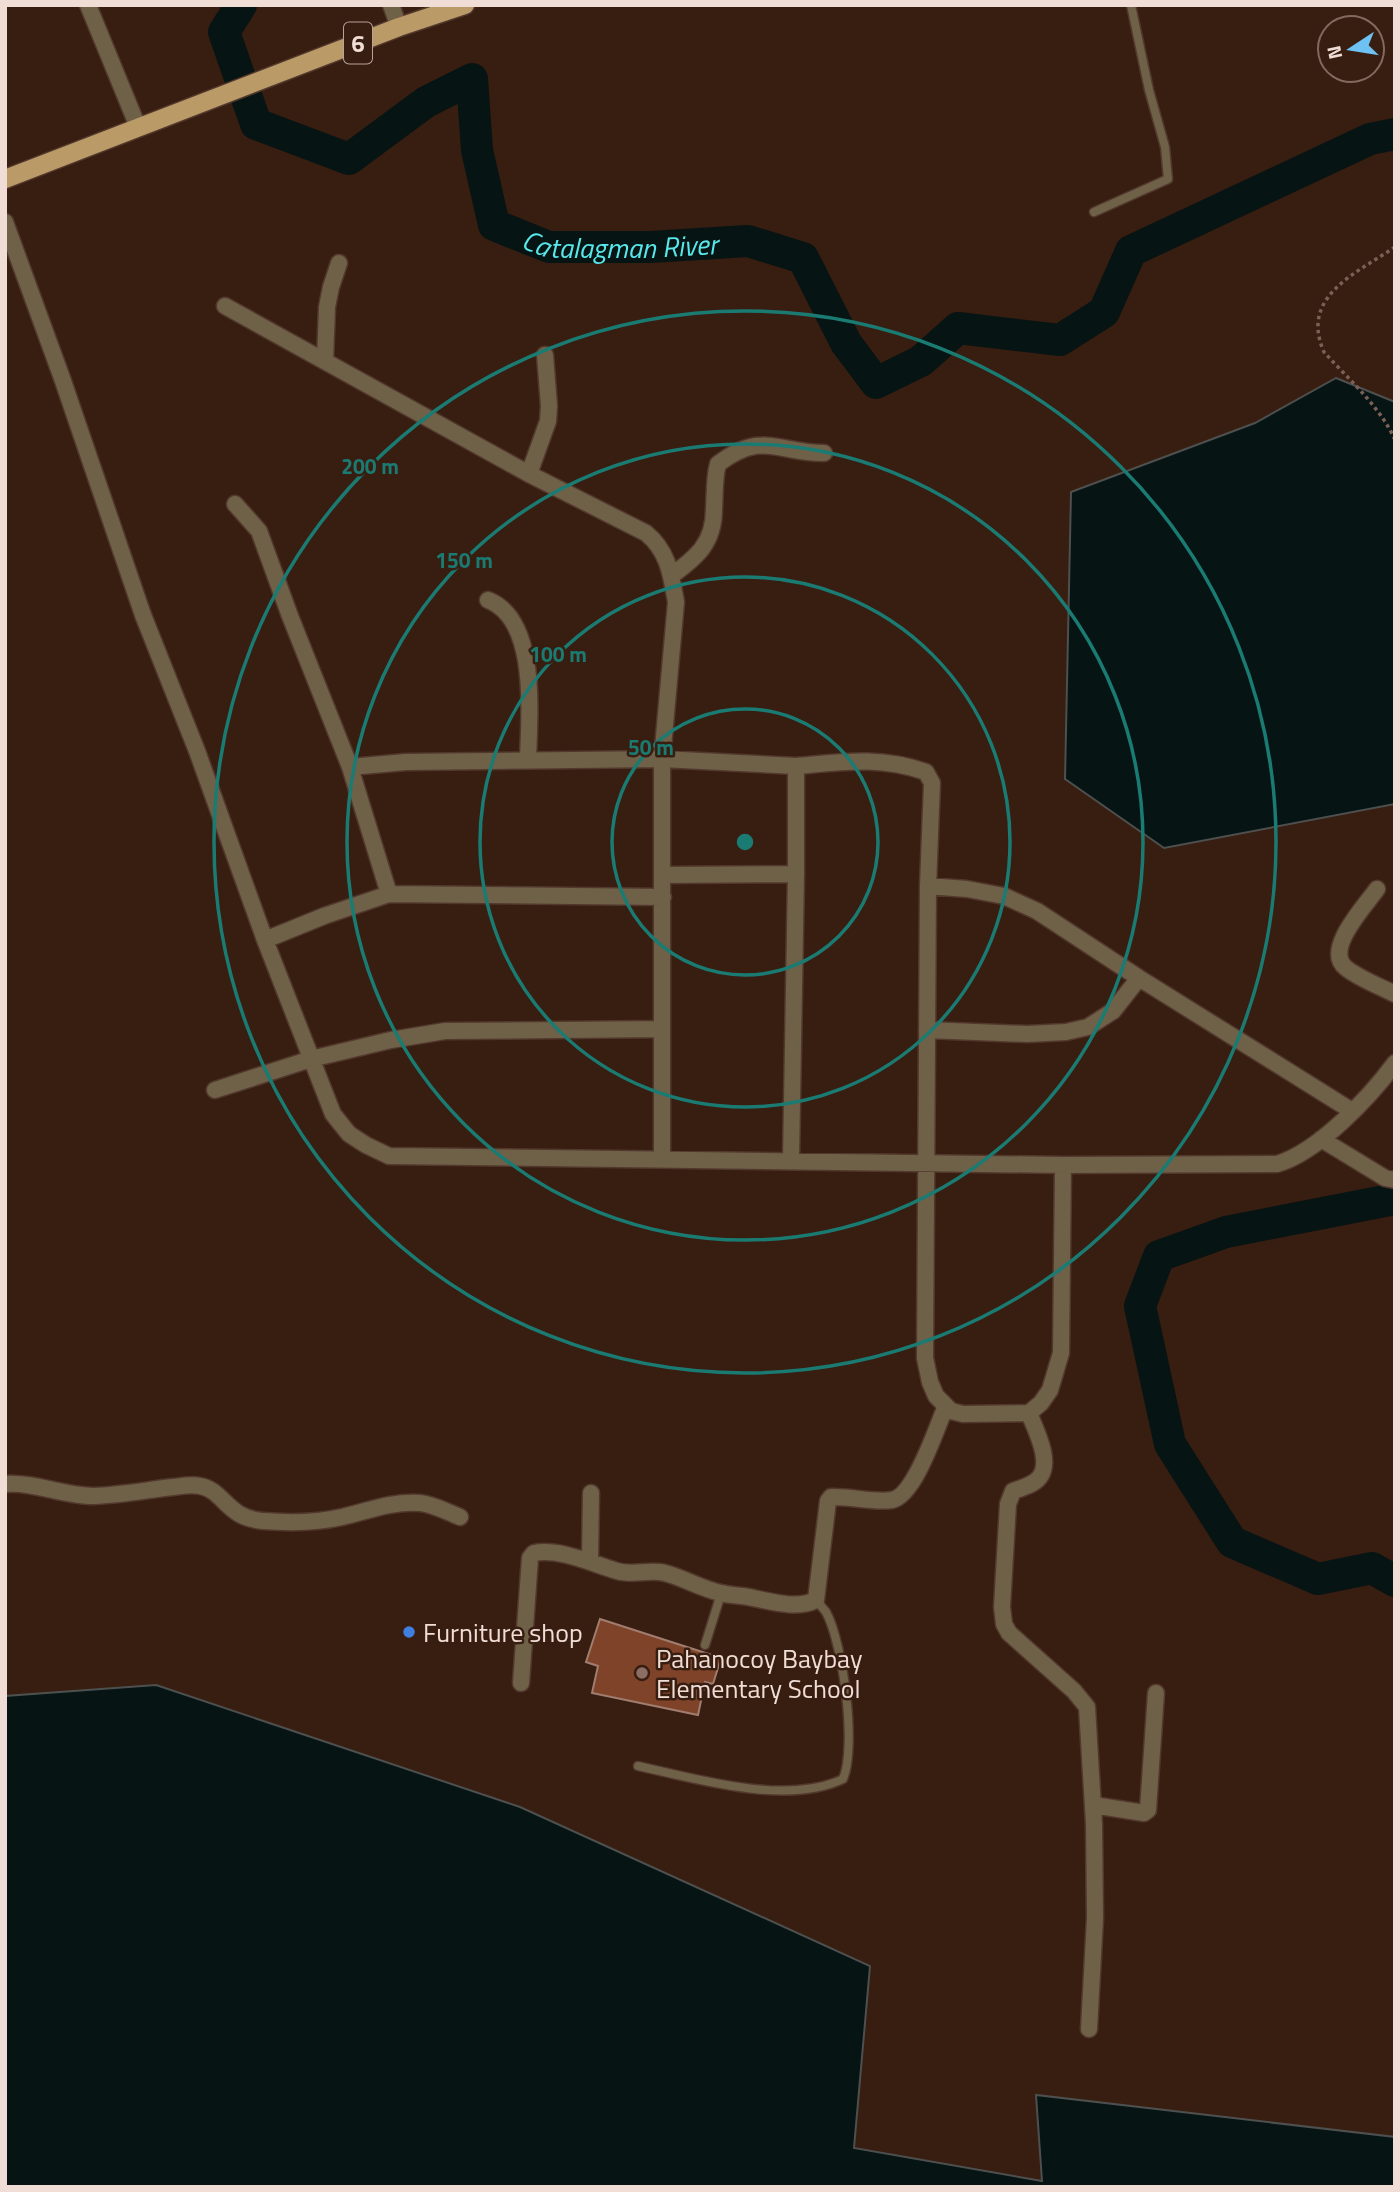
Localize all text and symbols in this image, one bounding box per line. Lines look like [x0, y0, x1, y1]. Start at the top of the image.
north arrow [1316, 14, 1386, 84]
road number: 6 [344, 23, 372, 64]
text: N [1318, 43, 1349, 62]
water label: Catalagman River [516, 217, 722, 269]
text: 200 m [341, 450, 399, 482]
text: 150 m [435, 544, 493, 576]
text: 100 m [529, 638, 587, 670]
text: 50 m [628, 731, 674, 763]
centre of rings [733, 830, 757, 854]
place label: Furniture shop [423, 1613, 583, 1652]
marker: Furniture shop [401, 1624, 417, 1640]
place label: Pahanocoy Baybay Elementary School [656, 1639, 863, 1708]
marker: Pahanocoy Baybay Elementary School [634, 1665, 650, 1681]

